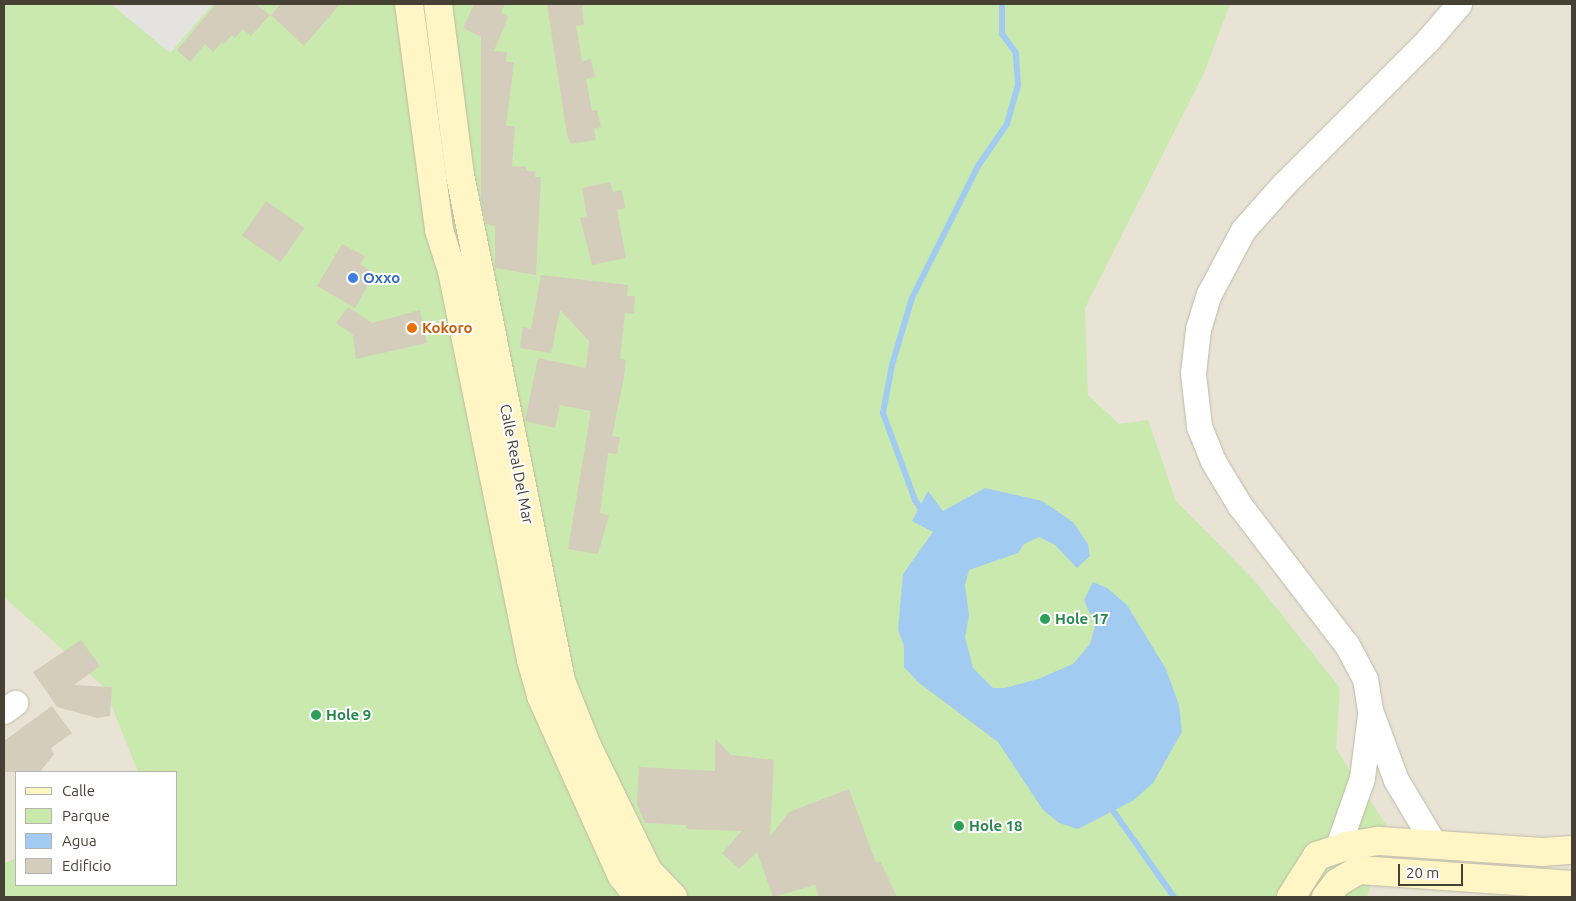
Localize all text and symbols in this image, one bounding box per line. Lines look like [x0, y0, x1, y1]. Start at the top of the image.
place label: Oxxo [363, 269, 400, 287]
marker: Oxxo [347, 272, 359, 284]
place label: Kokoro [422, 319, 473, 337]
marker: Kokoro [406, 322, 418, 334]
street label: Calle Real Del Mar [497, 402, 537, 526]
place label: Hole 17 [1055, 610, 1109, 628]
marker: Hole 17 [1039, 613, 1051, 625]
place label: Hole 9 [326, 706, 371, 724]
marker: Hole 9 [310, 709, 322, 721]
legend [15, 771, 178, 886]
text: Calle [62, 782, 95, 799]
text: Parque [62, 807, 110, 824]
place label: Hole 18 [969, 817, 1023, 835]
marker: Hole 18 [953, 820, 965, 832]
text: Agua [62, 832, 97, 849]
scale bar [1401, 854, 1466, 886]
text: Edificio [62, 857, 111, 874]
text: 20 m [1406, 864, 1439, 881]

